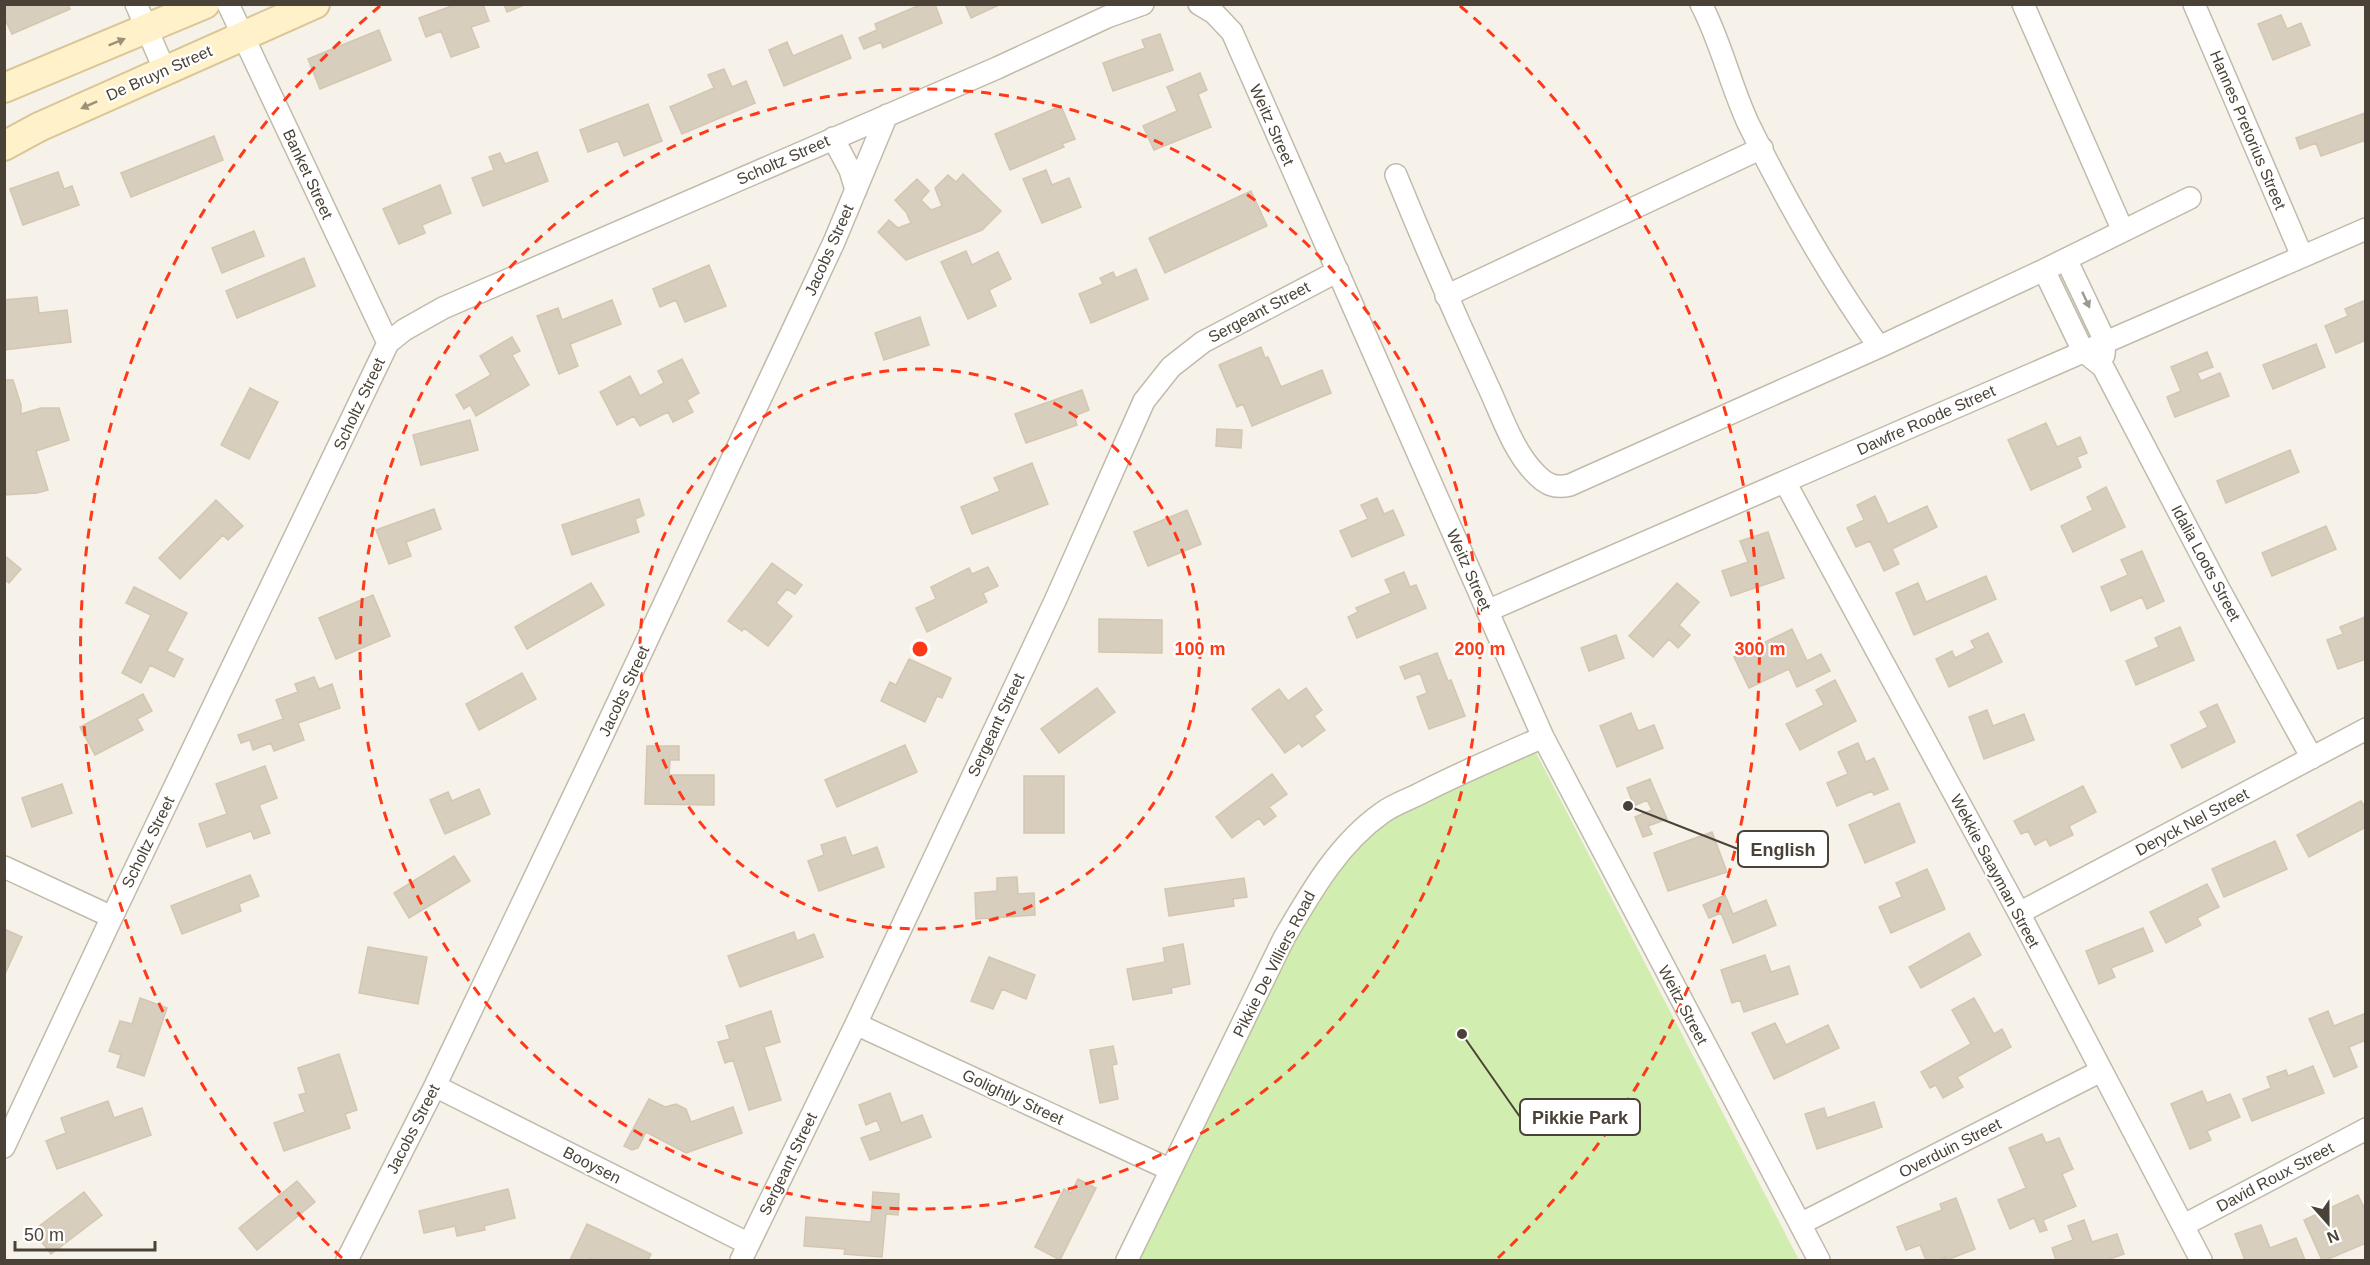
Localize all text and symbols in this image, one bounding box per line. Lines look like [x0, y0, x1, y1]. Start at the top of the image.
one-way arrow [108, 37, 126, 46]
street label: De Bruyn Street [104, 42, 215, 104]
street label: Hannes Pretorius Street [2207, 48, 2289, 212]
street label: Weitz Street [1247, 82, 1298, 169]
one-way arrow [80, 100, 98, 110]
street label: Banket Street [280, 126, 336, 222]
street label: Scholtz Street [734, 132, 832, 188]
street label: Jacobs Street [801, 201, 857, 298]
street label: Sergeant Street [1206, 278, 1313, 346]
one-way arrow [2081, 292, 2090, 309]
street label: Scholtz Street [330, 355, 388, 453]
street label: Dawfre Roode Street [1854, 382, 1998, 458]
street label: Idalia Loots Street [2168, 502, 2244, 624]
street label: Weitz Street [1444, 527, 1495, 614]
centre of rings [910, 639, 930, 659]
text: 100 m [1174, 639, 1226, 659]
text: 200 m [1454, 639, 1506, 659]
text: 300 m [1734, 639, 1786, 659]
street label: Jacobs Street [596, 643, 653, 739]
street label: Sergeant Street [965, 670, 1028, 779]
street label: Deryck Nel Street [2133, 785, 2252, 859]
street label: Wekkie Saayman Street [1947, 791, 2043, 951]
street label: Scholtz Street [119, 793, 178, 890]
callout: English [1738, 831, 1828, 867]
text: English [1750, 840, 1816, 860]
street label: Pikkie De Villiers Road [1230, 888, 1318, 1040]
street label: Weitz Street [1655, 963, 1711, 1048]
street label: Golightly Street [960, 1066, 1067, 1128]
street label: Jacobs Street [383, 1081, 443, 1176]
callout: Pikkie Park [1520, 1099, 1640, 1135]
text: Pikkie Park [1532, 1108, 1629, 1128]
street label: Sergeant Street [756, 1109, 820, 1218]
street label: Overduin Street [1896, 1115, 2004, 1181]
street label: David Roux Street [2214, 1139, 2337, 1215]
street label: Booysen [560, 1143, 624, 1187]
north arrow [2298, 1193, 2358, 1253]
scale bar [15, 1214, 154, 1252]
text: 50 m [24, 1225, 64, 1245]
text: N [2325, 1227, 2342, 1247]

